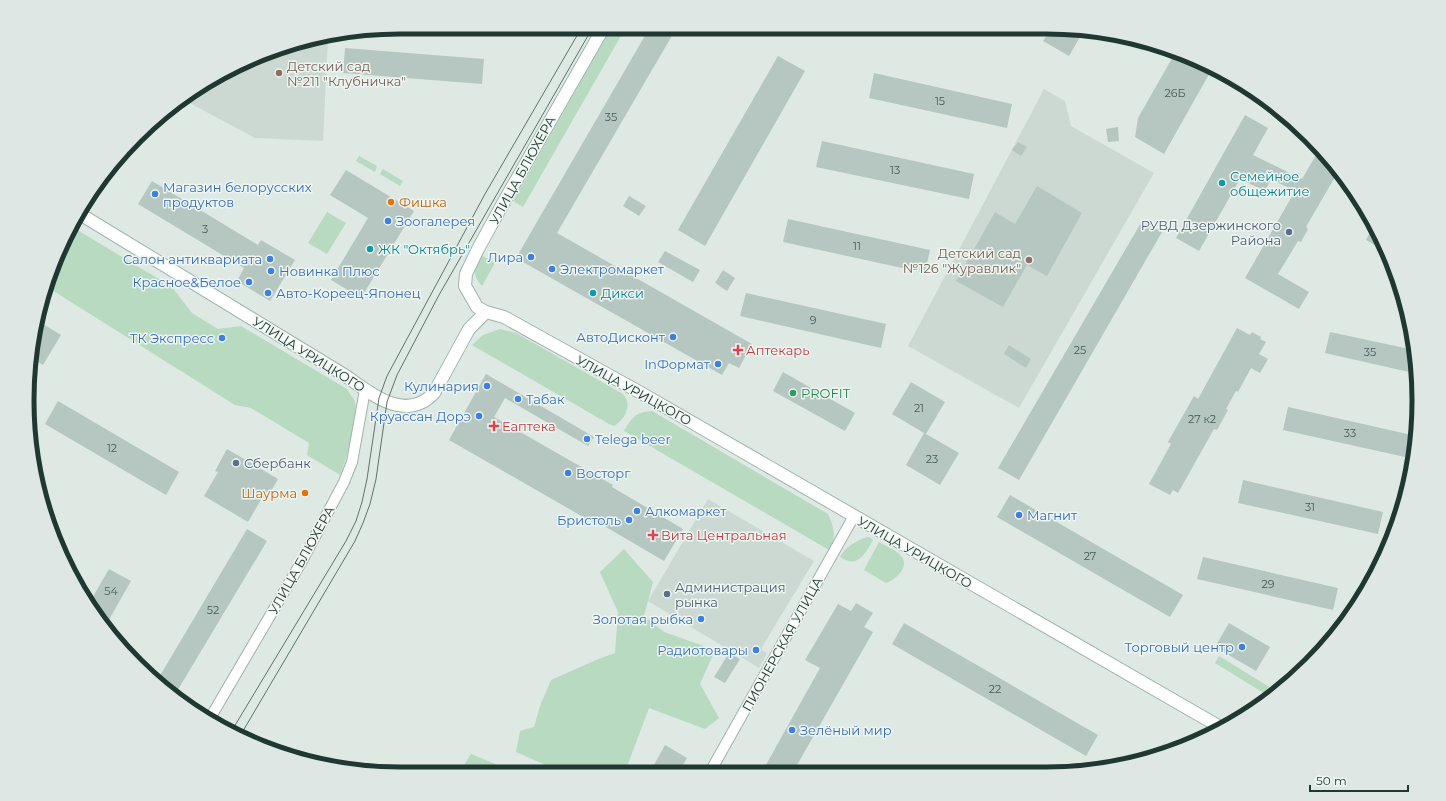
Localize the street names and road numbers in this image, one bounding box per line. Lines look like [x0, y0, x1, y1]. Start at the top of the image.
street label: УЛИЦА БЛЮХЕРА [486, 113, 559, 227]
street label: УЛИЦА УРИЦКОГО [250, 313, 368, 395]
street label: УЛИЦА УРИЦКОГО [573, 352, 695, 428]
street label: УЛИЦА БЛЮХЕРА [265, 503, 338, 617]
street label: УЛИЦА УРИЦКОГО [855, 513, 975, 591]
street label: ПИОНЕРСКАЯ УЛИЦА [738, 574, 826, 714]

